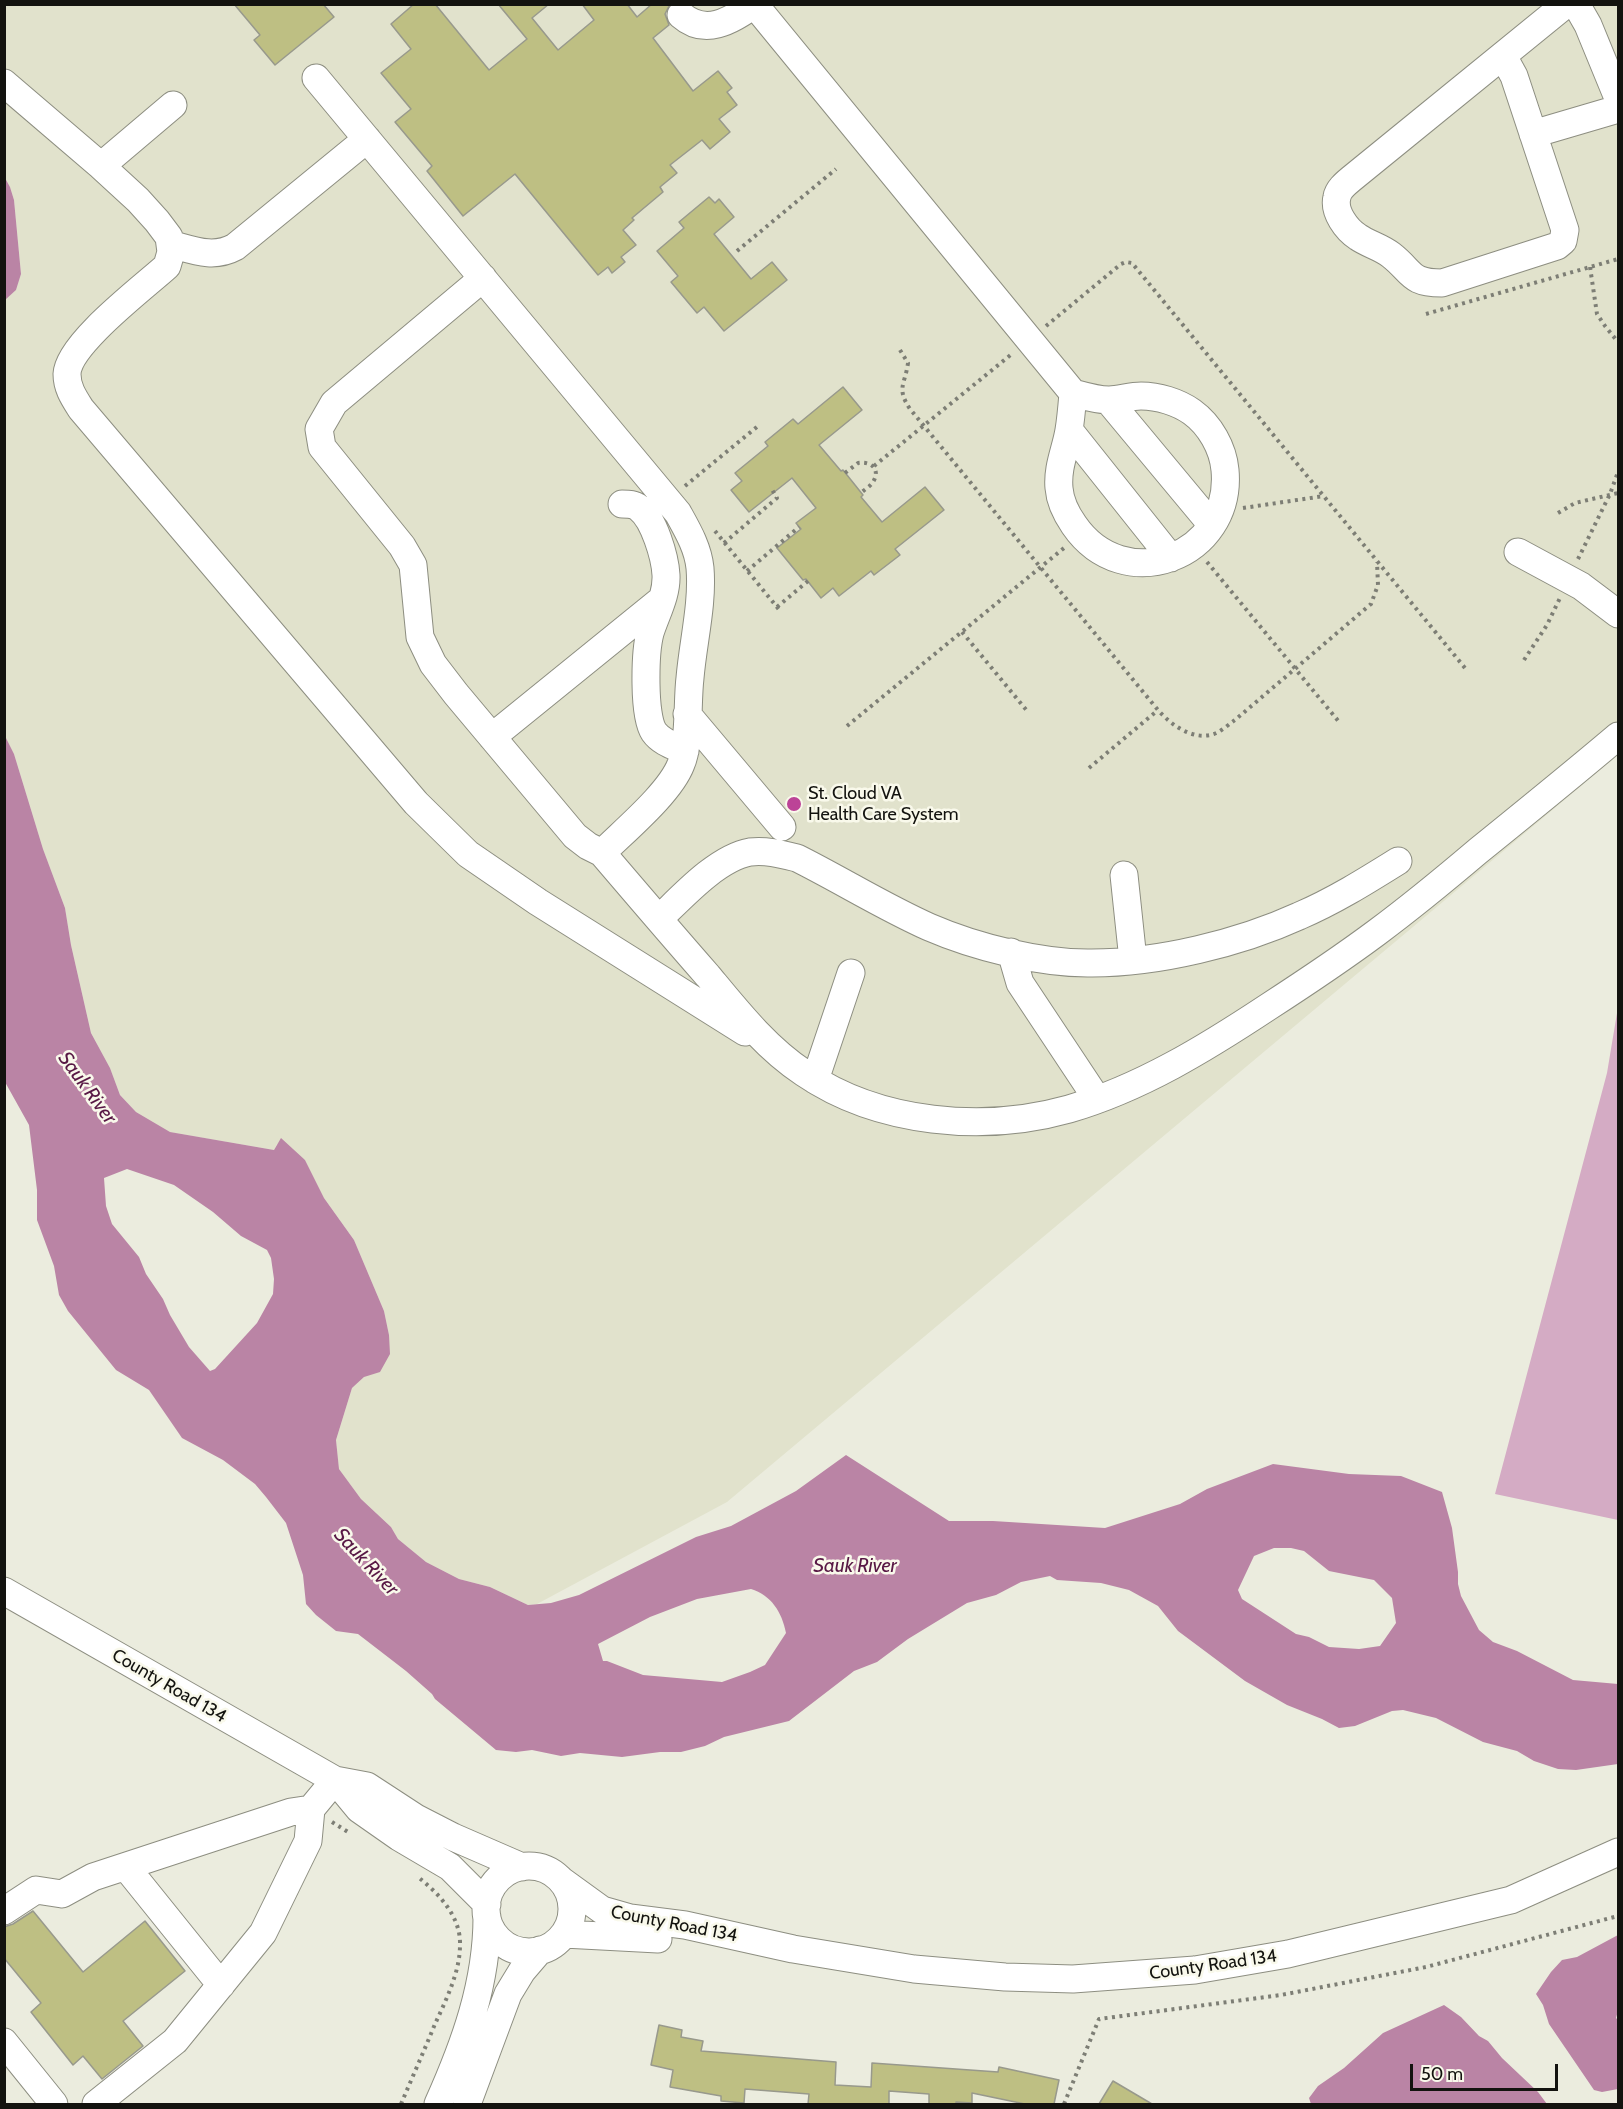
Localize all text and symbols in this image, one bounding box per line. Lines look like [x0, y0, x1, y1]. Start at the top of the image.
place label: St. Cloud VA Health Care System [808, 783, 958, 826]
marker: St. Cloud VA Health Care System [785, 795, 803, 813]
water label: Sauk River [53, 1047, 121, 1129]
water label: Sauk River [329, 1523, 403, 1601]
water label: Sauk River [813, 1554, 897, 1578]
street label: County Road 134 [108, 1645, 230, 1727]
street label: County Road 134 [609, 1901, 739, 1947]
street label: County Road 134 [1148, 1945, 1278, 1985]
scale bar [1413, 2052, 1562, 2090]
text: 50 m [1421, 2063, 1463, 2085]

